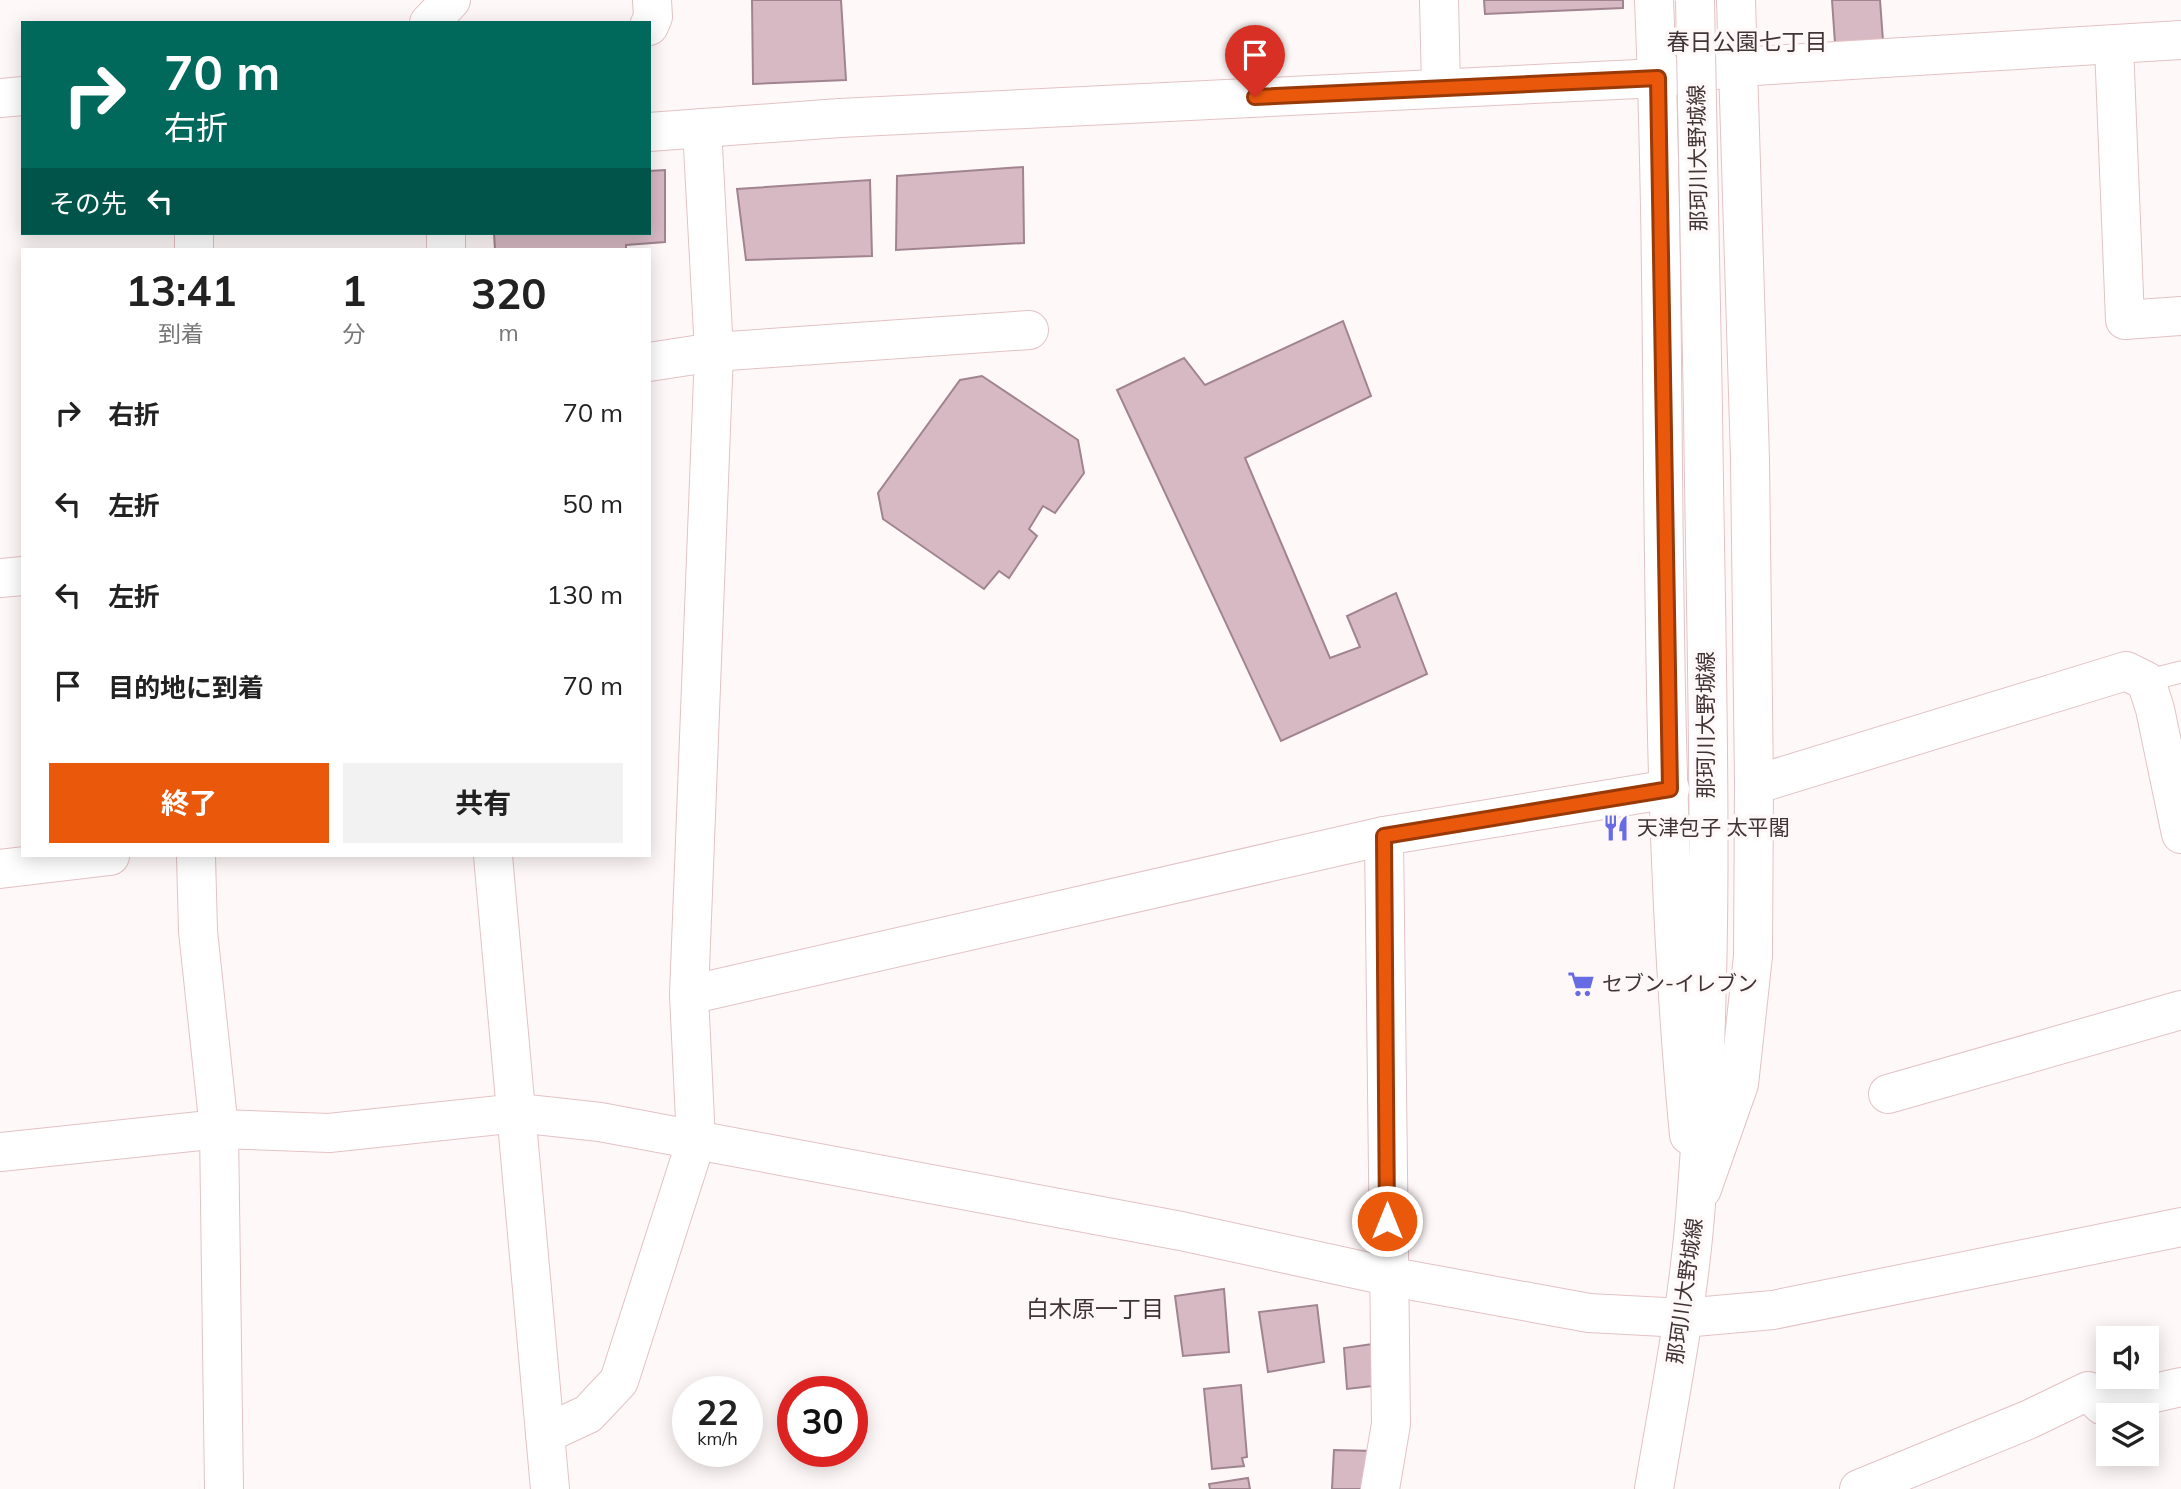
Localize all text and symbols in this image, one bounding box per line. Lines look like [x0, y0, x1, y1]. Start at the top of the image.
pin [1225, 25, 1285, 97]
district label: 春日公園七丁目 [1667, 27, 1828, 56]
icon: arrive [1236, 36, 1274, 74]
text: 70 m [164, 41, 280, 102]
icon: right [49, 49, 140, 140]
street label: 那珂川大野城線 [1683, 84, 1711, 232]
text: 右折 [164, 107, 228, 147]
icon: left [141, 182, 179, 220]
text: その先 [49, 187, 127, 220]
text: 13:41 [125, 264, 237, 317]
text: 1 [341, 264, 366, 317]
text: 320 [471, 267, 546, 320]
text: m [499, 318, 519, 347]
text: 到着 [158, 319, 204, 348]
text: 分 [342, 319, 365, 348]
icon: right [49, 394, 87, 432]
text: 70 m [562, 396, 623, 429]
text: 右折 [108, 398, 160, 431]
icon: left [49, 485, 87, 523]
text: 50 m [562, 487, 623, 520]
text: 左折 [108, 489, 160, 522]
icon: left [49, 576, 87, 614]
text: 130 m [547, 578, 623, 611]
text: 左折 [108, 580, 160, 613]
street label: 那珂川大野城線 [1692, 652, 1718, 799]
icon: arrive [49, 667, 87, 705]
text: 70 m [562, 669, 623, 702]
text: 目的地に到着 [108, 671, 264, 704]
button: 終了 [49, 763, 329, 843]
button: 共有 [343, 763, 623, 843]
restaurant icon: 天津包子 太平閣 [1601, 813, 1631, 843]
place label: 天津包子 太平閣 [1637, 814, 1789, 840]
supermarket icon: セブン-イレブン [1566, 969, 1596, 999]
place label: セブン-イレブン [1602, 970, 1758, 996]
position arrow [1350, 1184, 1424, 1258]
street label: 那珂川大野城線 [1661, 1216, 1707, 1365]
district label: 白木原一丁目 [1026, 1294, 1164, 1323]
map controls [2096, 1326, 2159, 1466]
button: sound [2096, 1326, 2159, 1389]
speed limit sign: 30 [777, 1376, 868, 1467]
text: 22 [696, 1390, 739, 1434]
button: layers [2096, 1403, 2159, 1466]
text: km/h [697, 1427, 738, 1450]

